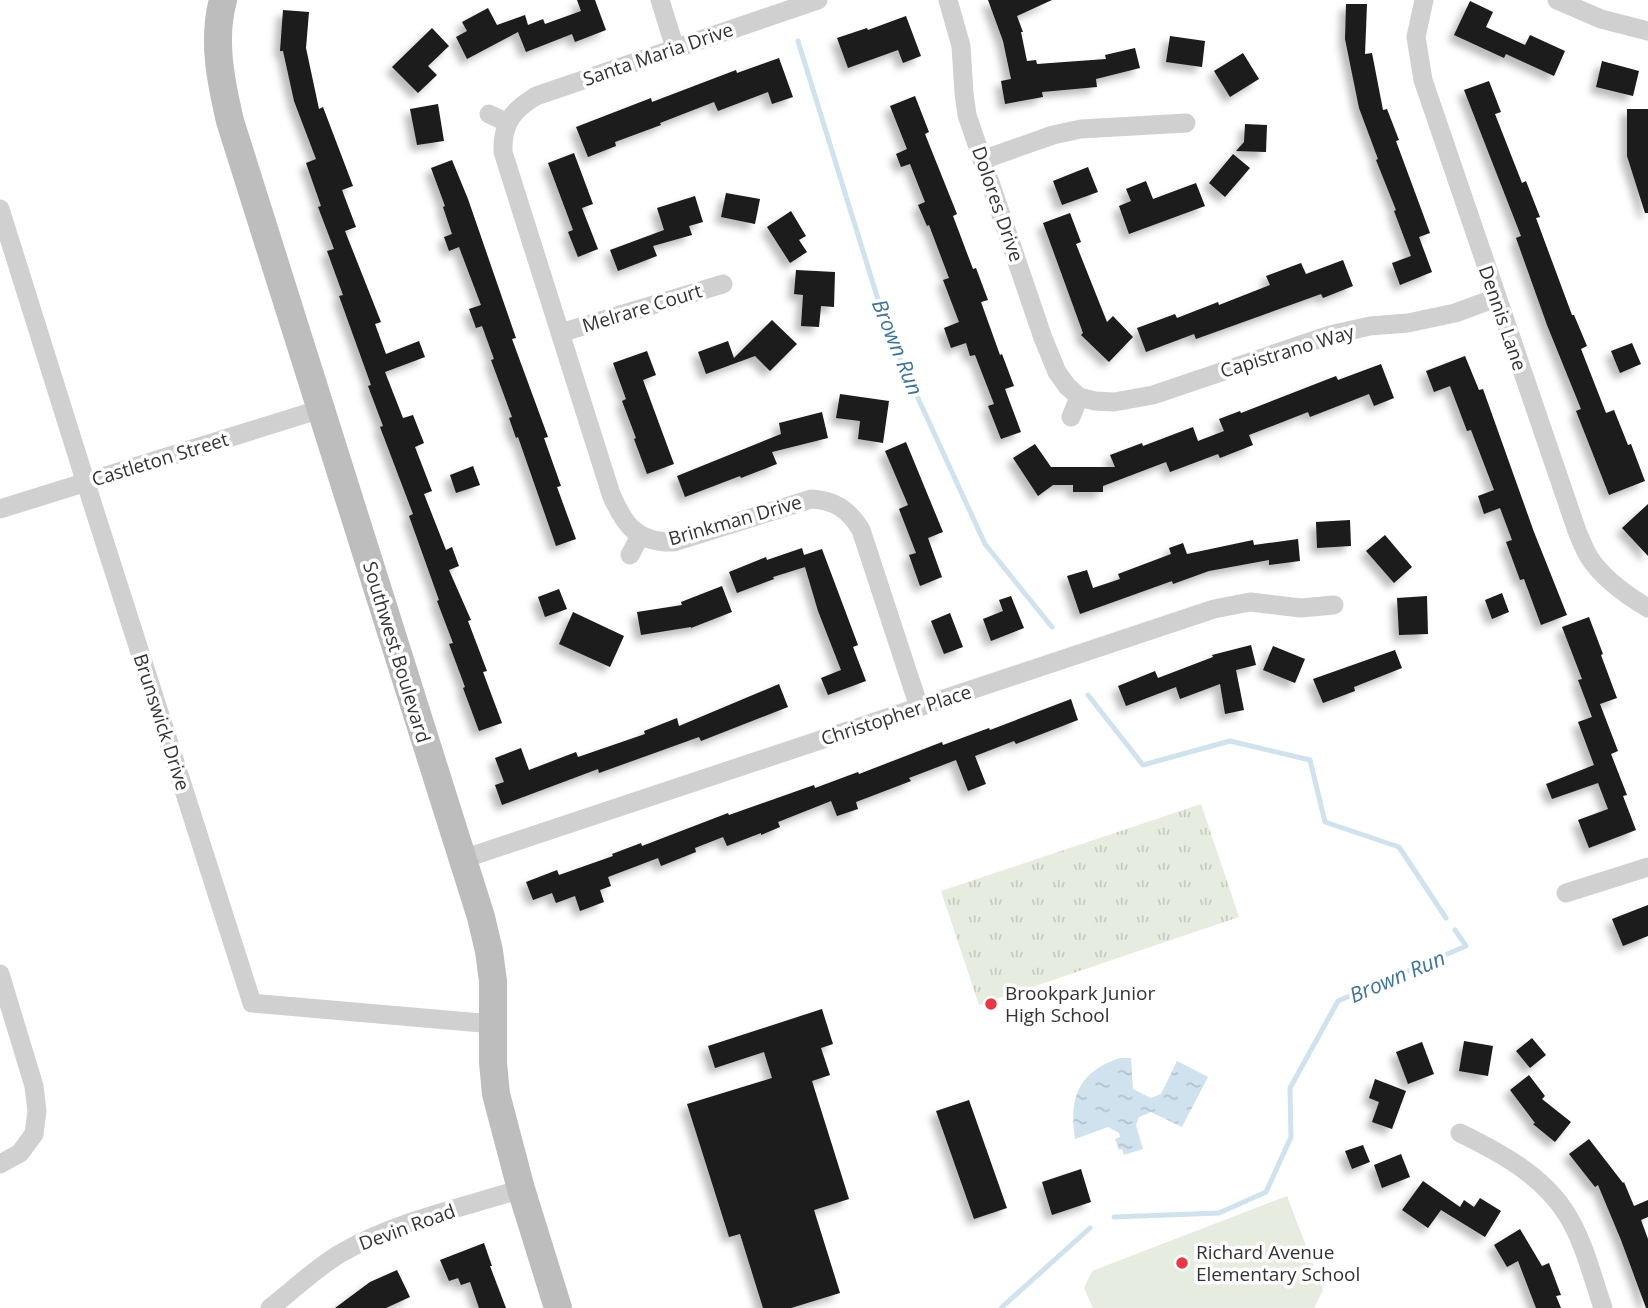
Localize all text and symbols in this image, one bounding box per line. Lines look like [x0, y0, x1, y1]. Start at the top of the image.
street label: Santa Maria Drive [579, 16, 737, 92]
street label: Dolores Drive [966, 143, 1030, 265]
street label: Dennis Lane [1473, 262, 1533, 374]
street label: Melrare Court [579, 277, 705, 339]
water label: Brown Run [866, 295, 930, 399]
street label: Capistrano Way [1217, 318, 1358, 384]
street label: Castleton Street [88, 426, 232, 492]
street label: Brinkman Drive [665, 489, 805, 551]
street label: Southwest Boulevard [357, 558, 437, 746]
street label: Brunswick Drive [128, 650, 196, 794]
street label: Christopher Place [817, 678, 975, 752]
water label: Brown Run [1345, 943, 1449, 1009]
place label: Brookpark Junior High School [1005, 980, 1155, 1028]
marker: Brookpark Junior High School [983, 996, 999, 1012]
street label: Devin Road [355, 1198, 459, 1256]
place label: Richard Avenue Elementary School [1196, 1239, 1360, 1287]
marker: Richard Avenue Elementary School [1174, 1255, 1190, 1271]

